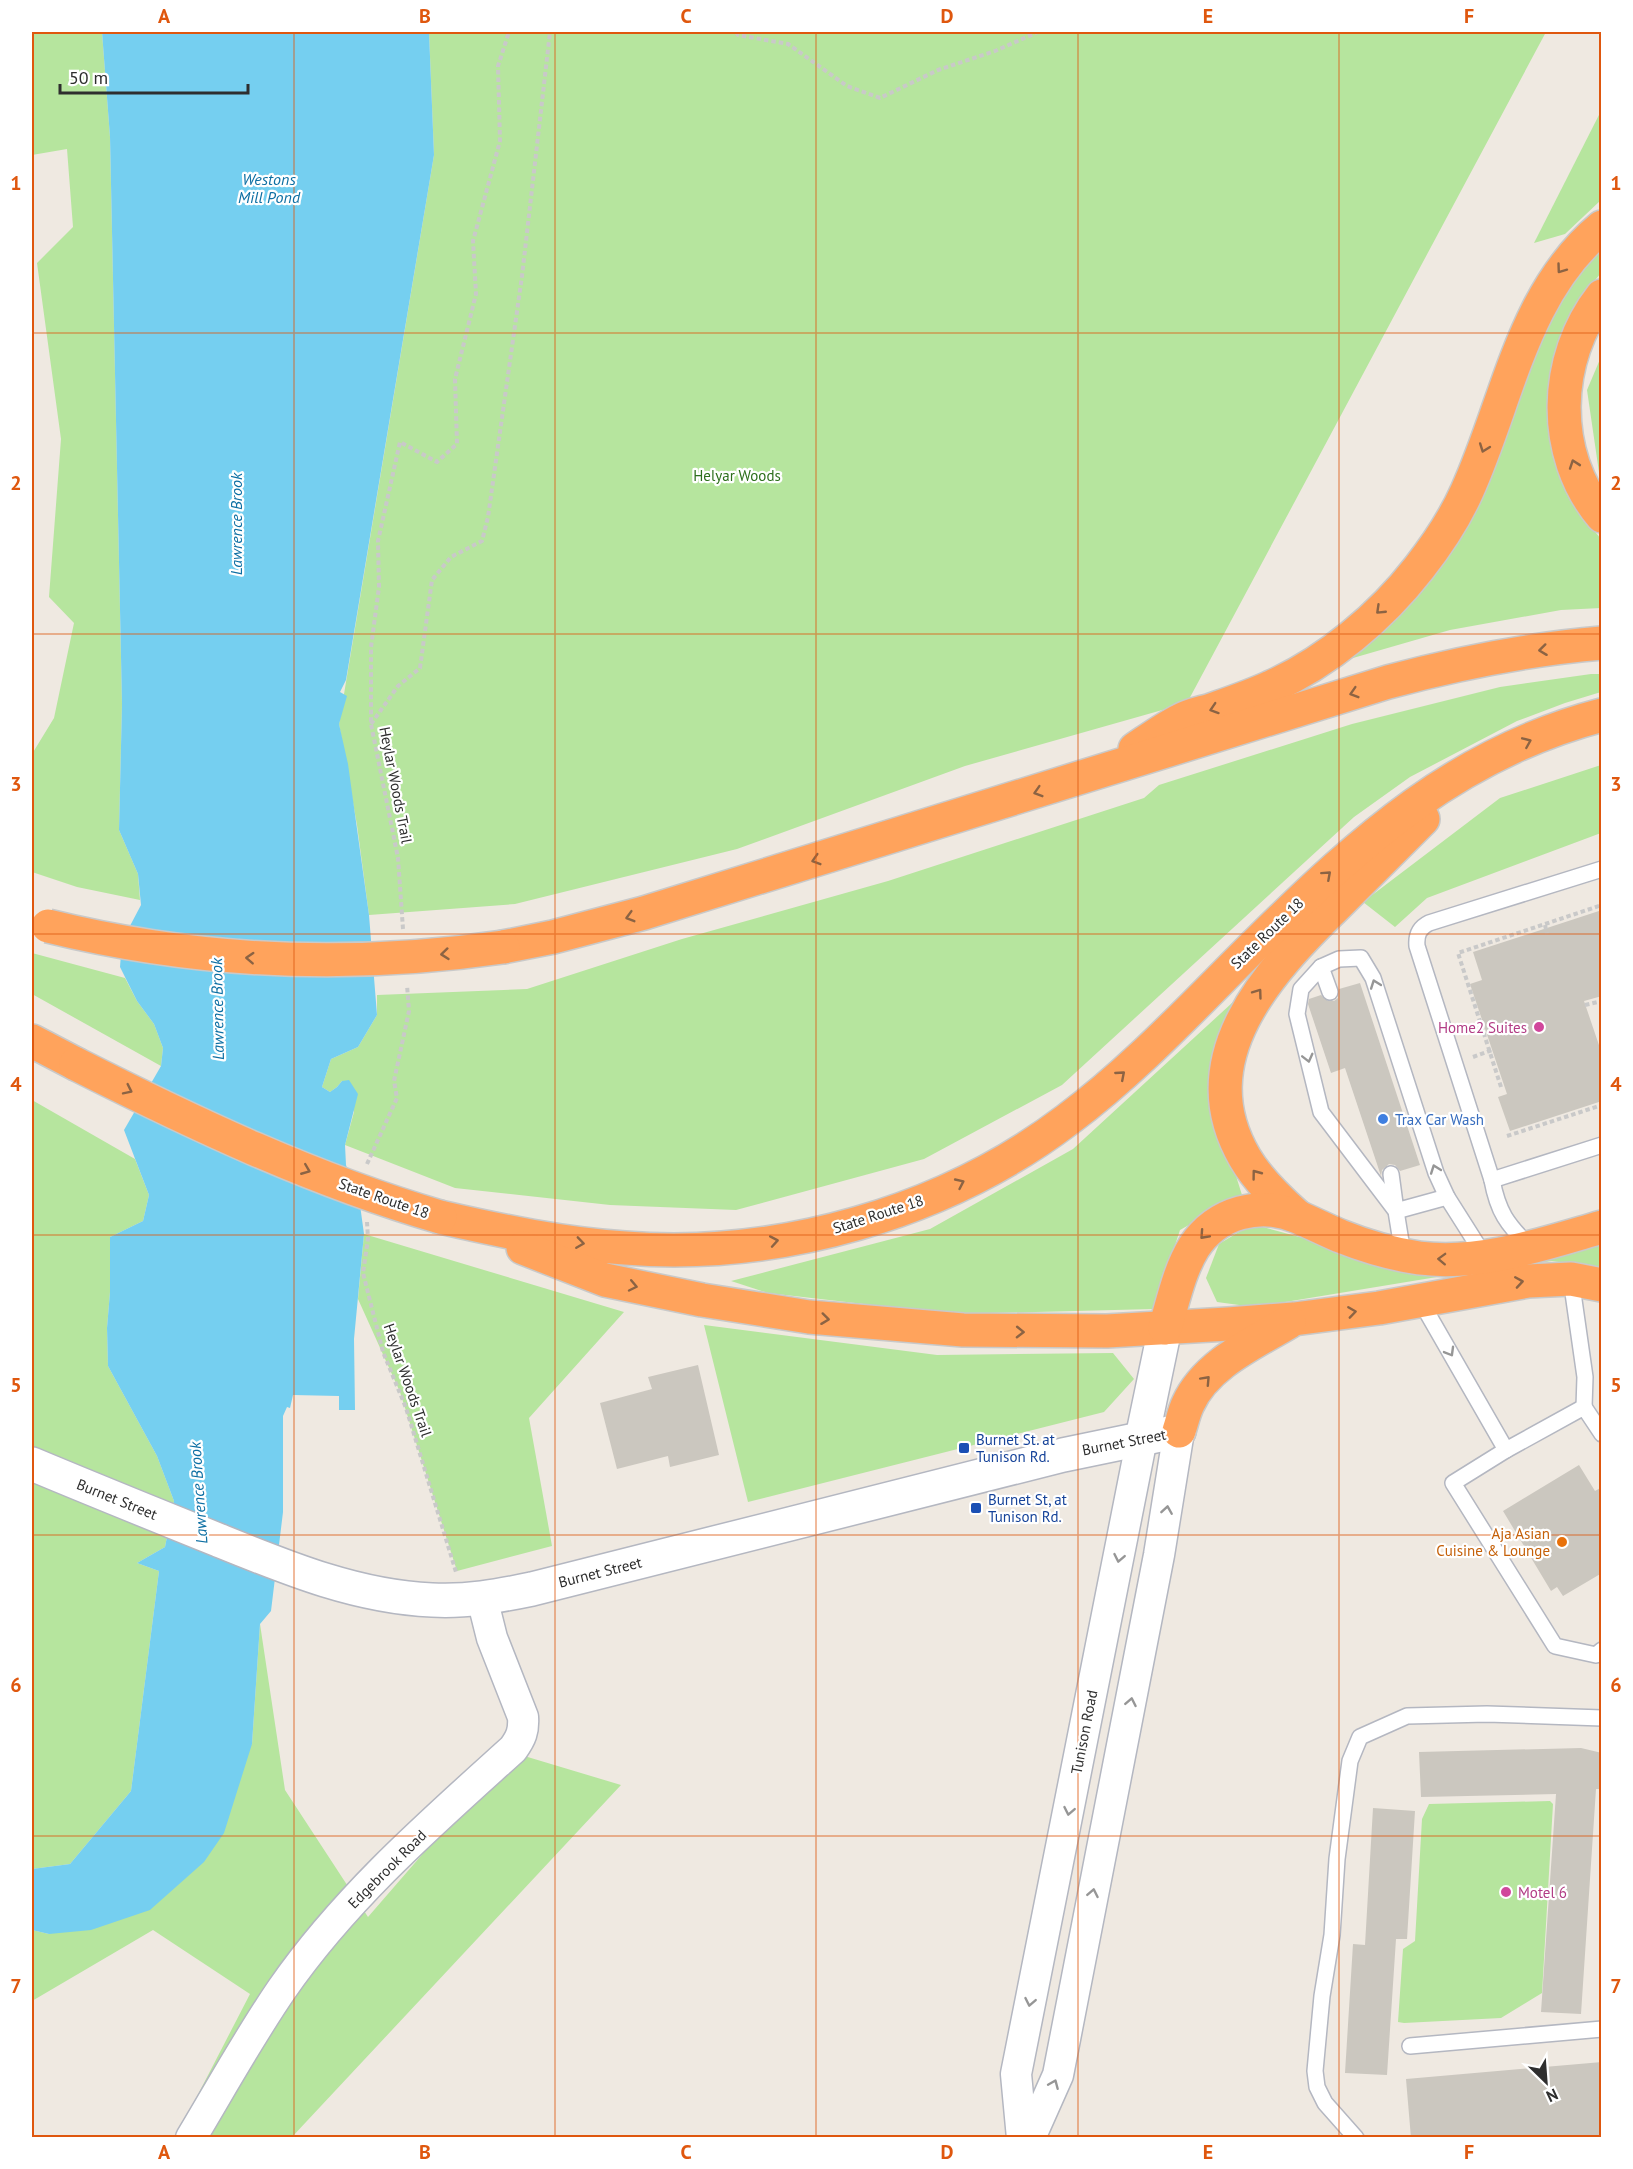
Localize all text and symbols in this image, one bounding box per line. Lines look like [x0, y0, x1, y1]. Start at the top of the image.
text: A [158, 3, 171, 29]
text: B [419, 3, 431, 29]
text: C [680, 3, 692, 29]
text: D [941, 3, 954, 29]
text: E [1203, 3, 1213, 29]
text: F [1464, 3, 1474, 29]
scale bar [60, 57, 248, 95]
text: 50 m [69, 66, 108, 89]
water label: Westons Mill Pond [238, 169, 301, 207]
text: 1 [10, 170, 22, 196]
text: 1 [1610, 170, 1622, 196]
one-way arrow [1558, 263, 1569, 274]
one-way arrow [1479, 442, 1492, 452]
one-way arrow [1569, 459, 1582, 470]
park label: Helyar Woods [693, 466, 781, 485]
text: 2 [10, 470, 22, 496]
text: 2 [1610, 470, 1622, 496]
water label: Lawrence Brook [226, 472, 246, 575]
one-way arrow [1377, 603, 1387, 614]
one-way arrow [1539, 643, 1548, 655]
one-way arrow [1349, 686, 1360, 698]
one-way arrow [1209, 702, 1220, 714]
street label: Heylar Woods Trail [375, 725, 417, 846]
one-way arrow [1520, 737, 1531, 749]
text: 3 [10, 771, 22, 797]
text: 3 [1610, 771, 1622, 797]
one-way arrow [1033, 785, 1044, 797]
one-way arrow [811, 853, 822, 865]
one-way arrow [1320, 871, 1331, 882]
street label: State Route 18 [1226, 893, 1308, 973]
one-way arrow [625, 910, 636, 922]
one-way arrow [440, 948, 449, 960]
one-way arrow [246, 952, 255, 965]
water label: Lawrence Brook [206, 957, 228, 1060]
one-way arrow [1369, 979, 1382, 990]
one-way arrow [1251, 988, 1262, 999]
place label: Home2 Suites [1438, 1018, 1527, 1037]
marker: Home2 Suites [1532, 1020, 1546, 1034]
one-way arrow [1300, 1053, 1313, 1063]
text: 4 [10, 1071, 22, 1097]
one-way arrow [1114, 1071, 1125, 1082]
text: 4 [1610, 1071, 1622, 1097]
one-way arrow [121, 1082, 132, 1094]
place label: Trax Car Wash [1395, 1110, 1484, 1129]
marker: Trax Car Wash [1376, 1112, 1390, 1126]
one-way arrow [299, 1163, 310, 1175]
one-way arrow [1430, 1165, 1443, 1175]
one-way arrow [1253, 1169, 1264, 1180]
street label: State Route 18 [336, 1174, 432, 1222]
one-way arrow [953, 1179, 964, 1191]
street label: State Route 18 [830, 1190, 926, 1238]
one-way arrow [1200, 1228, 1211, 1239]
one-way arrow [770, 1236, 779, 1248]
one-way arrow [575, 1237, 585, 1249]
one-way arrow [1437, 1252, 1446, 1265]
one-way arrow [1515, 1277, 1524, 1289]
one-way arrow [628, 1279, 638, 1292]
one-way arrow [1347, 1306, 1356, 1318]
one-way arrow [821, 1312, 830, 1324]
street label: Heylar Woods Trail [380, 1321, 436, 1440]
one-way arrow [1015, 1326, 1024, 1338]
one-way arrow [1443, 1346, 1454, 1356]
text: 5 [10, 1372, 22, 1398]
text: 5 [1610, 1372, 1622, 1398]
one-way arrow [1199, 1376, 1210, 1386]
street label: Burnet Street [1080, 1425, 1168, 1459]
place label: Burnet St. at Tunison Rd. [976, 1430, 1055, 1466]
water label: Lawrence Brook [184, 1440, 212, 1545]
marker: Burnet St. at Tunison Rd. [957, 1441, 971, 1455]
street label: Burnet Street [74, 1474, 160, 1524]
place label: Burnet St, at Tunison Rd. [988, 1490, 1067, 1526]
marker: Burnet St, at Tunison Rd. [969, 1501, 983, 1515]
one-way arrow [1160, 1506, 1173, 1516]
place label: Aja Asian Cuisine & Lounge [1436, 1524, 1550, 1560]
marker: Aja Asian Cuisine & Lounge [1555, 1535, 1569, 1549]
street label: Burnet Street [556, 1552, 644, 1592]
one-way arrow [1113, 1553, 1126, 1563]
text: 6 [10, 1672, 22, 1698]
text: 6 [1610, 1672, 1622, 1698]
street label: Tunison Road [1067, 1688, 1101, 1776]
one-way arrow [1124, 1697, 1137, 1707]
one-way arrow [1063, 1806, 1076, 1816]
street label: Edgebrook Road [344, 1826, 430, 1912]
place label: Motel 6 [1518, 1883, 1567, 1902]
marker: Motel 6 [1499, 1885, 1513, 1899]
one-way arrow [1086, 1888, 1099, 1898]
text: 7 [10, 1973, 22, 1999]
text: 7 [1610, 1973, 1622, 1999]
one-way arrow [1024, 1997, 1037, 2007]
north arrow [1516, 2052, 1576, 2112]
one-way arrow [1047, 2079, 1059, 2090]
text: N [1543, 2084, 1561, 2107]
text: A [158, 2139, 171, 2165]
text: B [419, 2139, 431, 2165]
text: C [680, 2139, 692, 2165]
text: D [941, 2139, 954, 2165]
text: E [1203, 2139, 1213, 2165]
text: F [1464, 2139, 1474, 2165]

